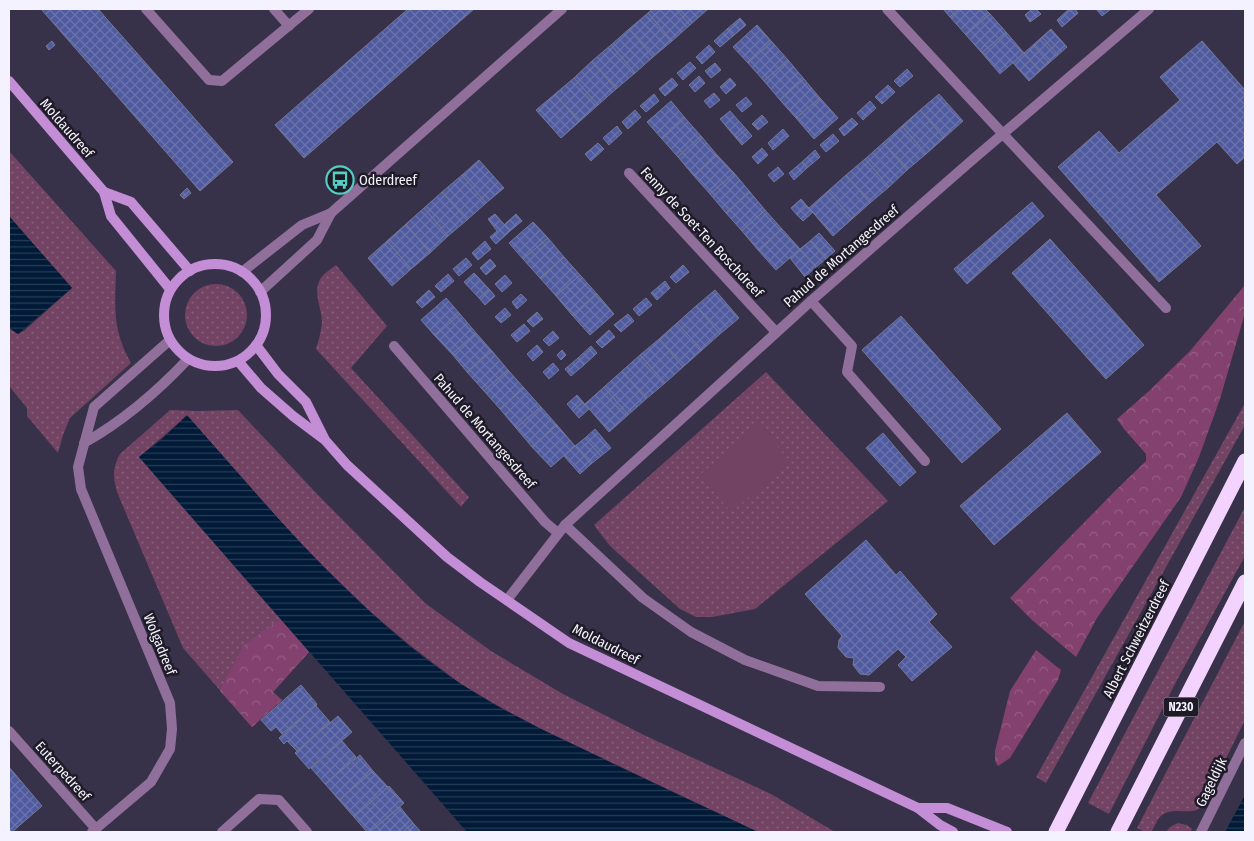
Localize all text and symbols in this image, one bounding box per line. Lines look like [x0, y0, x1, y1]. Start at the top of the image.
street label: Moldaudreef [36, 95, 98, 163]
street label: Fenny de Soet-Ten Boschdreef [637, 164, 768, 302]
bus stop icon: Oderdreef [325, 165, 355, 195]
place label: Oderdreef [359, 172, 419, 189]
street label: Pahud de Mortangesdreef [780, 201, 904, 311]
street label: Pahud de Mortangesdreef [430, 370, 540, 494]
street label: Albert Schweitzerdreef [1099, 576, 1174, 701]
street label: Wolgadreef [140, 611, 180, 679]
street label: Moldaudreef [570, 620, 644, 669]
road number: N230 [1164, 698, 1198, 716]
street label: Euterpedreef [31, 738, 95, 806]
street label: Gageldijk [1192, 754, 1231, 810]

